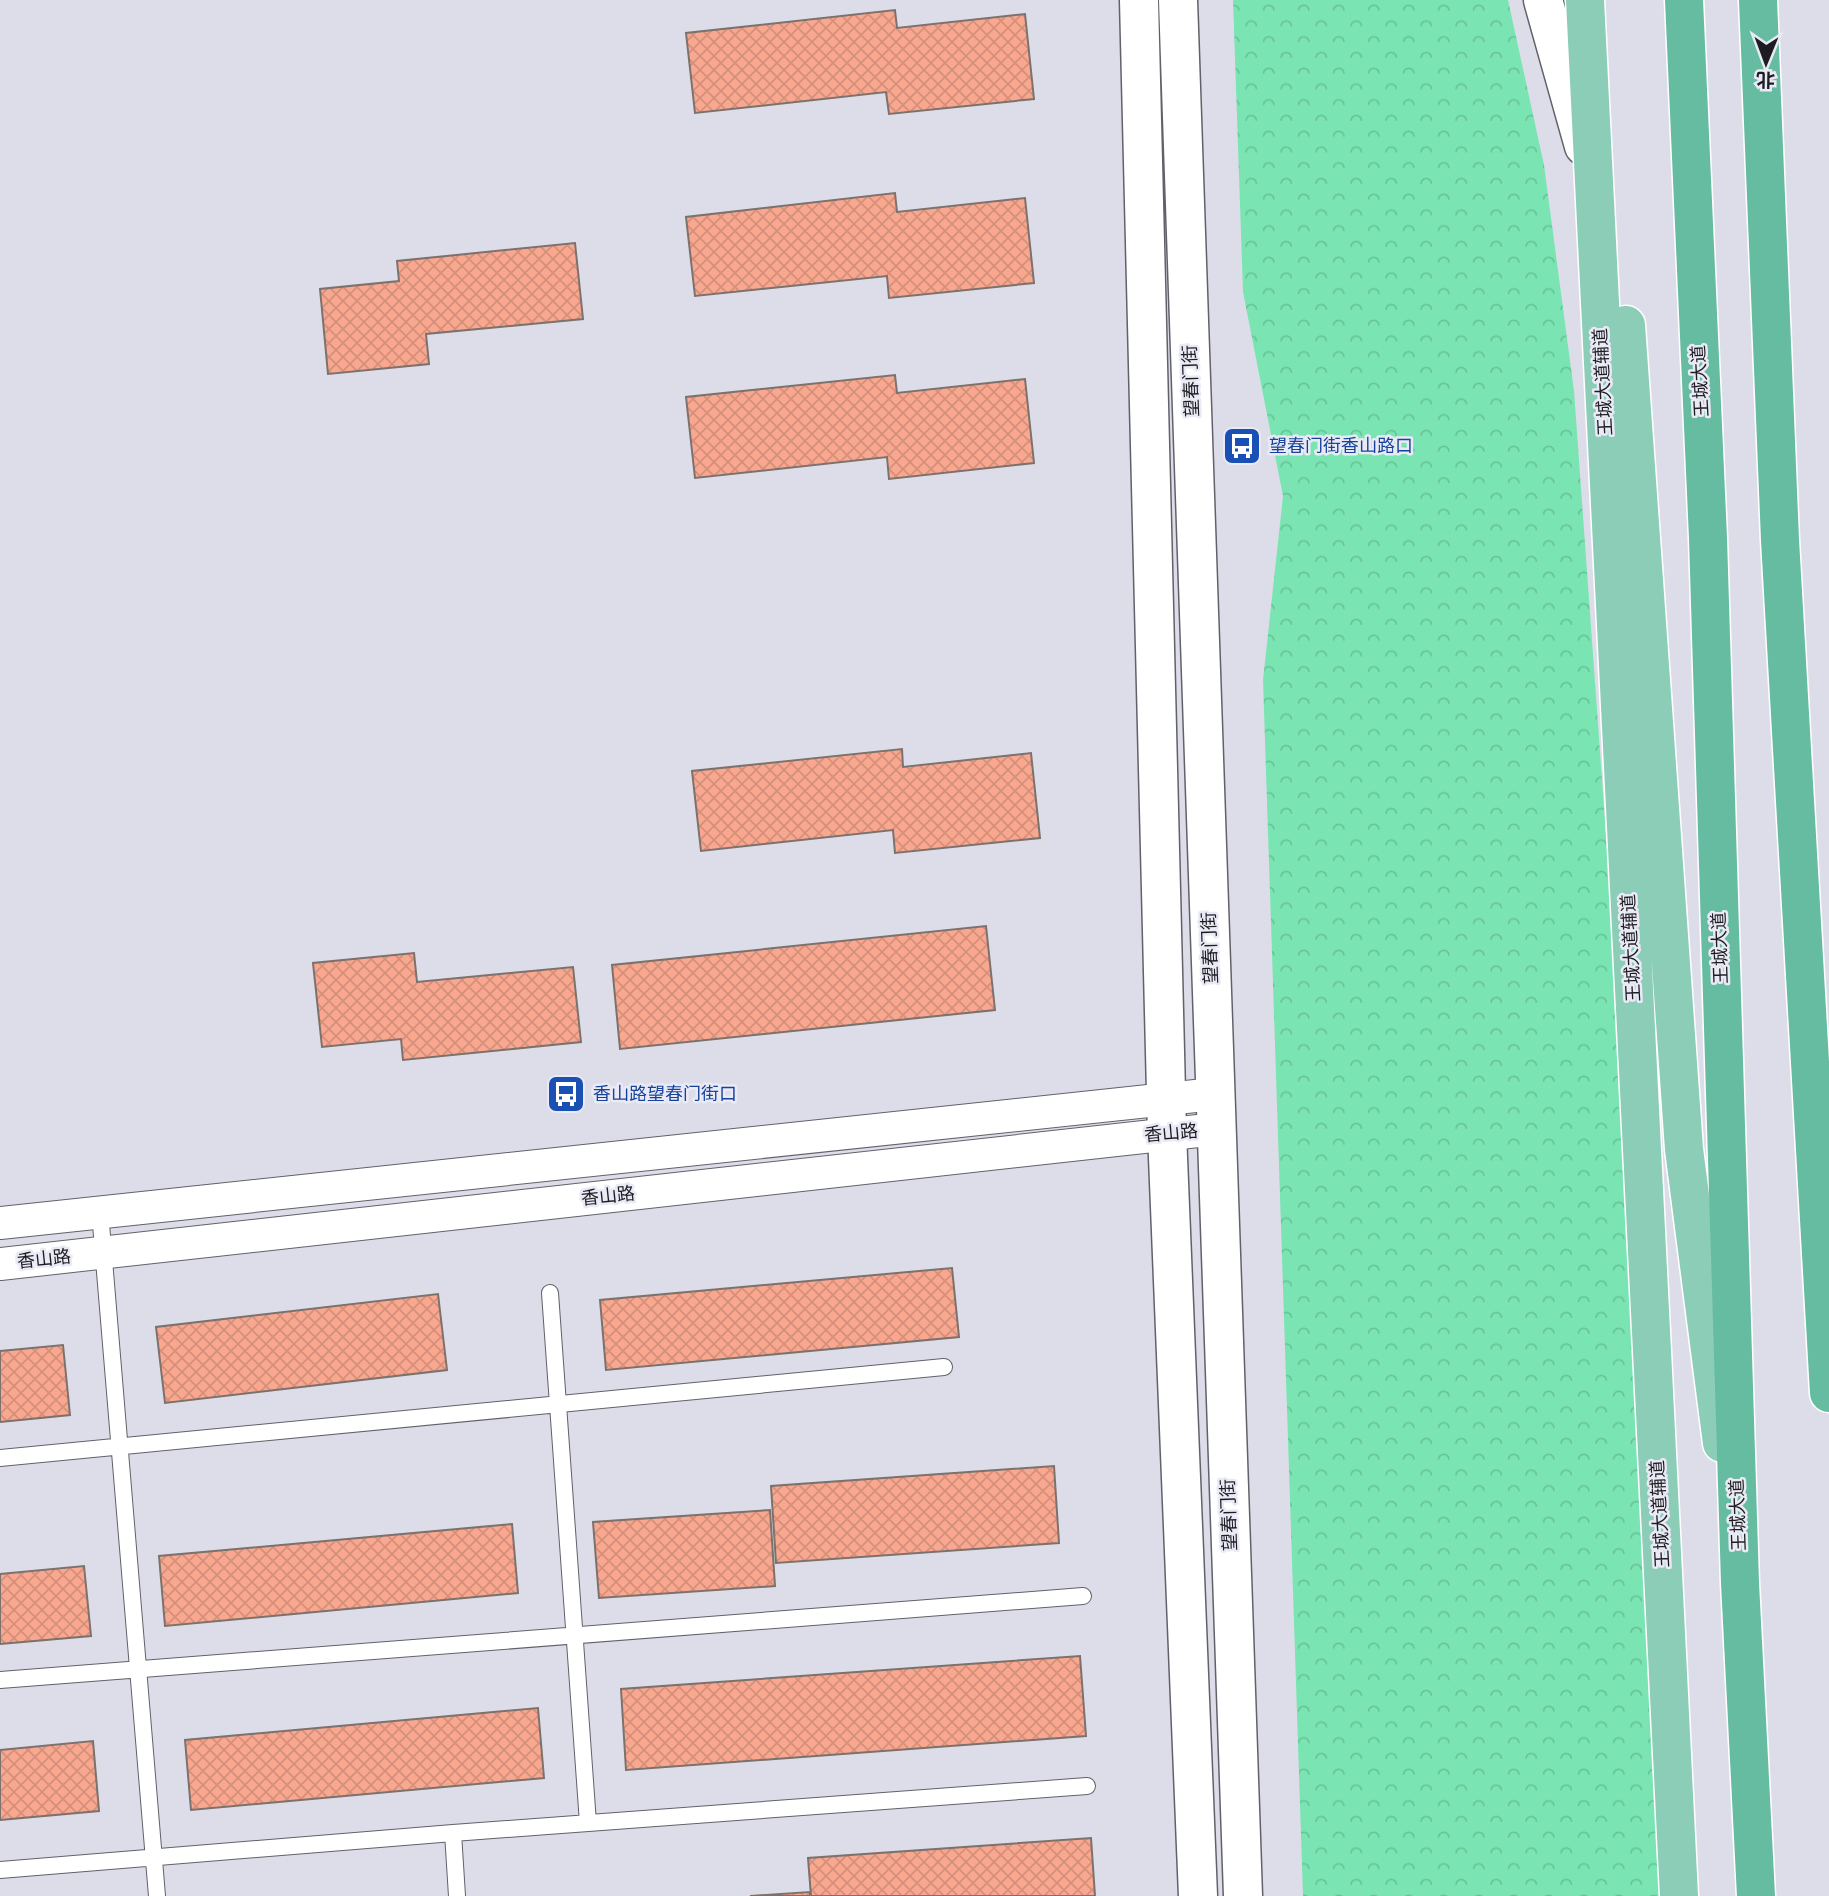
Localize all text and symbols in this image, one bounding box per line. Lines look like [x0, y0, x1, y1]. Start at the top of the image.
north arrow [1731, 28, 1801, 98]
text: 北 [1756, 68, 1775, 91]
street label: 王城大道辅道 [1589, 327, 1617, 437]
street label: 王城大道 [1687, 344, 1713, 418]
street label: 望春门街 [1179, 345, 1203, 417]
bus stop icon: 望春门街香山路口 [1221, 425, 1263, 467]
place label: 望春门街香山路口 [1269, 435, 1413, 457]
street label: 王城大道辅道 [1617, 893, 1645, 1003]
street label: 望春门街 [1198, 912, 1222, 984]
street label: 王城大道 [1708, 912, 1732, 984]
bus stop icon: 香山路望春门街口 [545, 1073, 587, 1115]
place label: 香山路望春门街口 [593, 1083, 737, 1105]
street label: 香山路 [1143, 1120, 1199, 1146]
street label: 香山路 [580, 1182, 636, 1210]
street label: 香山路 [16, 1245, 72, 1273]
street label: 王城大道辅道 [1646, 1459, 1674, 1569]
street label: 望春门街 [1217, 1479, 1241, 1551]
street label: 王城大道 [1726, 1479, 1750, 1551]

